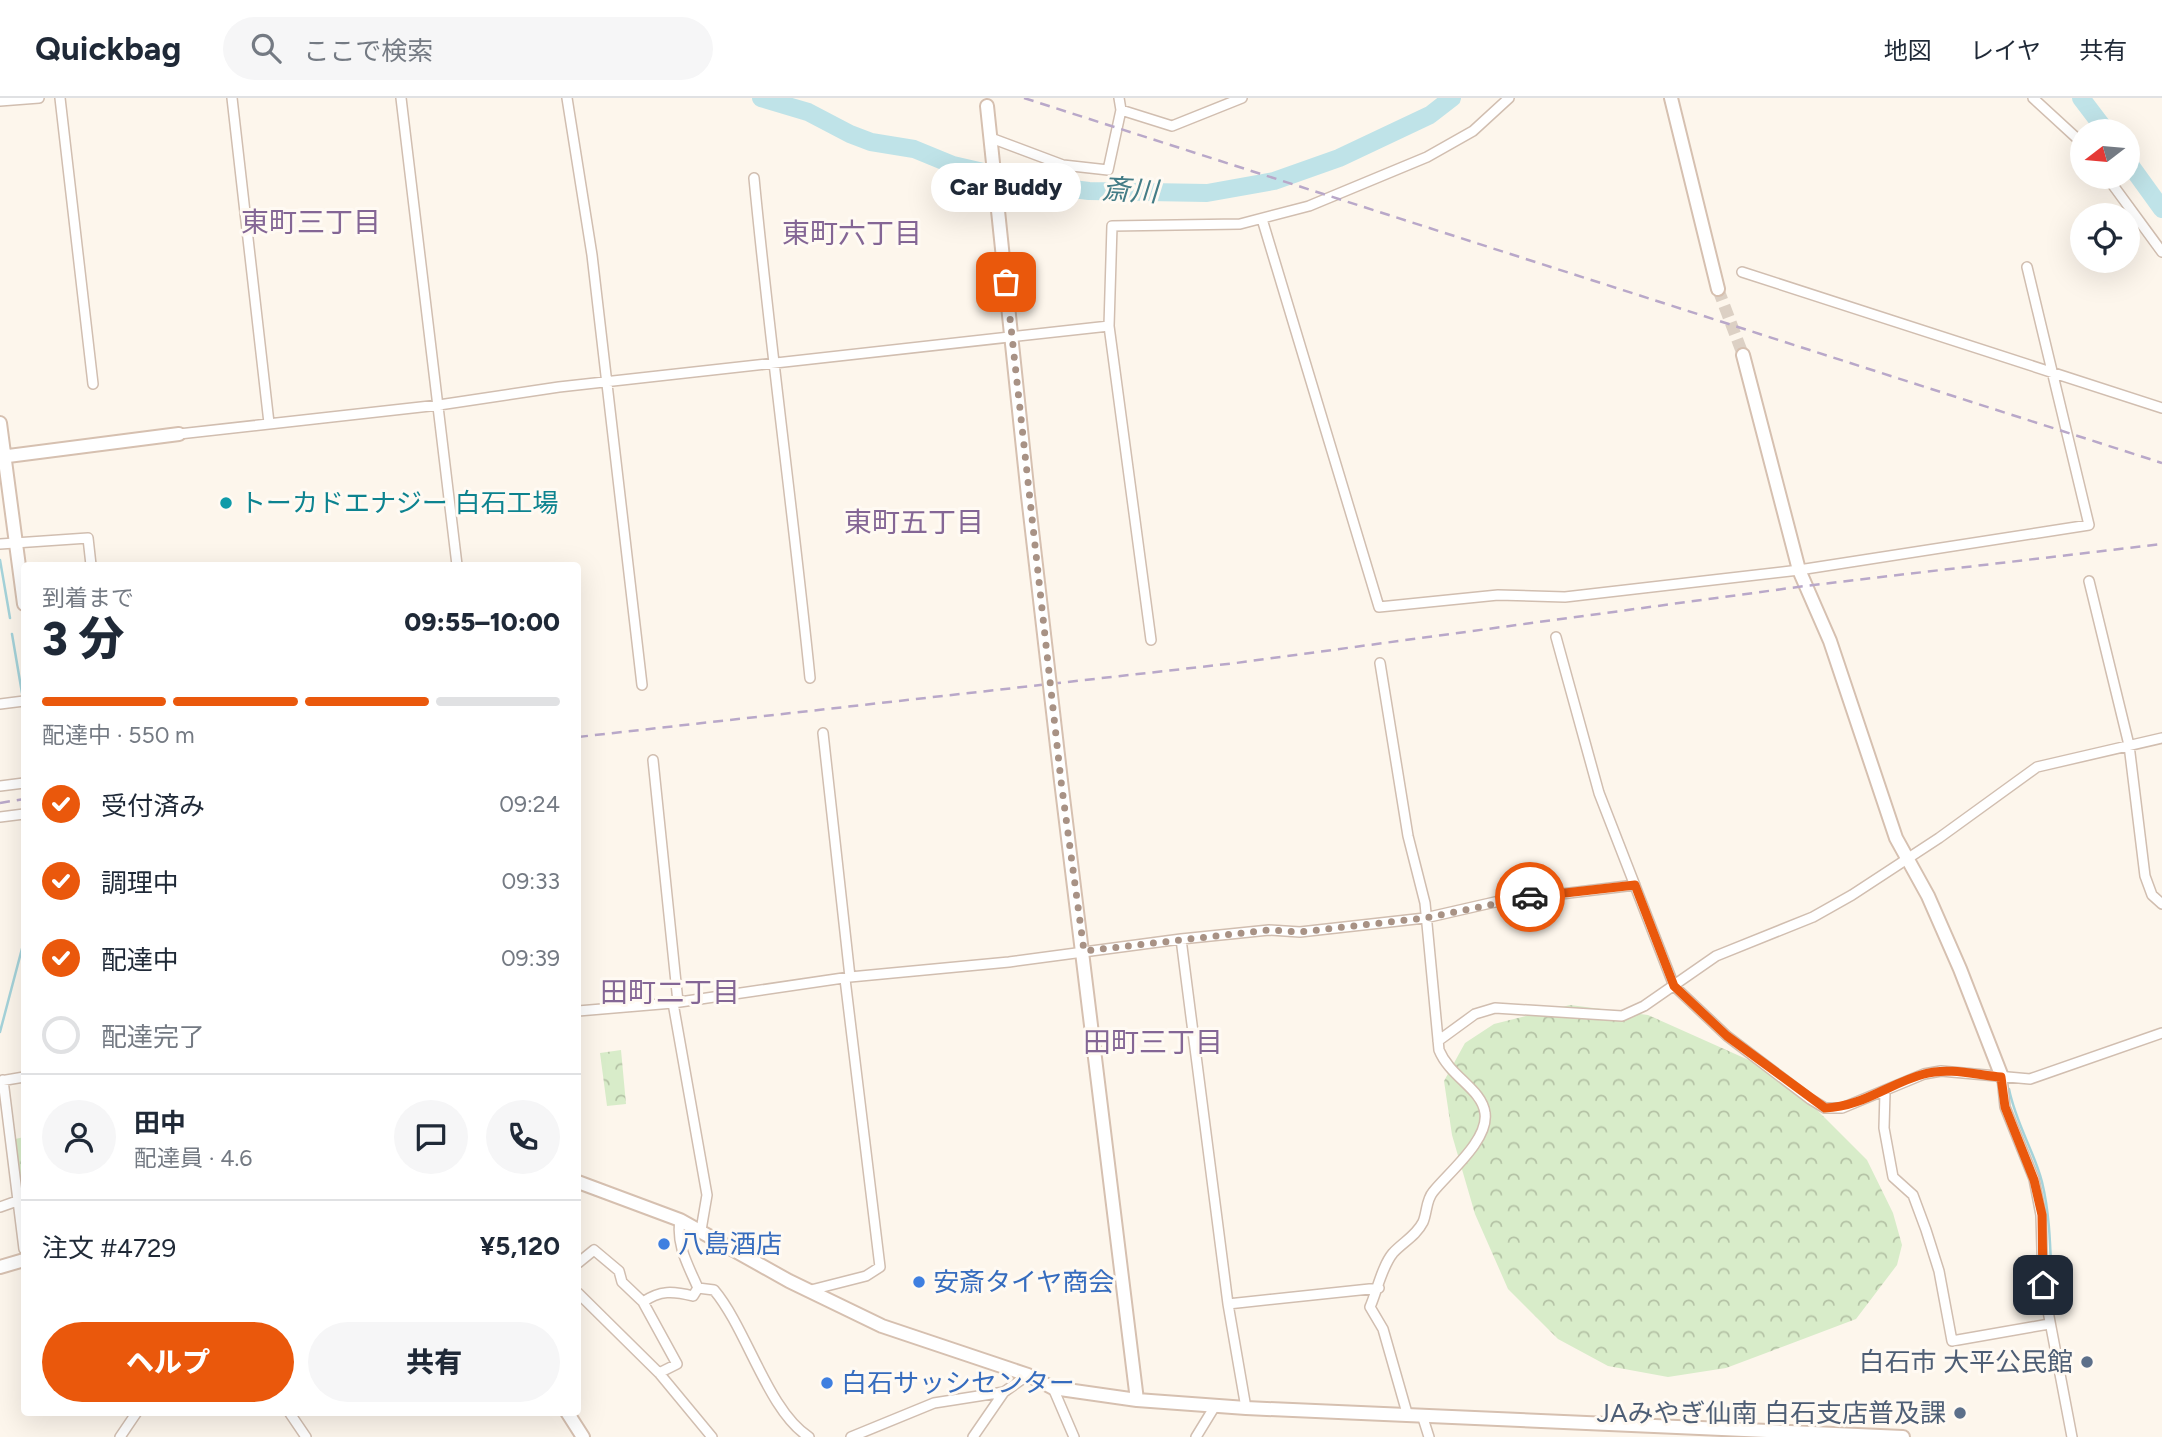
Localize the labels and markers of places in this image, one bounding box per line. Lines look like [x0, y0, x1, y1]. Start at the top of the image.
callout: Car Buddy [931, 163, 1081, 212]
pin [976, 252, 1036, 312]
place label: トーカドエナジー 白石工場 [240, 487, 558, 519]
marker: トーカドエナジー 白石工場 [218, 495, 234, 511]
place label: 八島酒店 [678, 1228, 782, 1260]
marker: 八島酒店 [656, 1236, 672, 1252]
pin [2013, 1255, 2073, 1315]
place label: 安斎タイヤ商会 [933, 1266, 1114, 1298]
marker: 安斎タイヤ商会 [911, 1274, 927, 1290]
place label: 白石市 大平公民館 [1859, 1346, 2073, 1378]
marker: 白石市 大平公民館 [2079, 1354, 2095, 1370]
place label: 白石サッシセンター [841, 1367, 1075, 1399]
marker: 白石サッシセンター [819, 1375, 835, 1391]
place label: JAみやぎ仙南 白石支店普及課 [1597, 1397, 1946, 1429]
marker: JAみやぎ仙南 白石支店普及課 [1952, 1405, 1968, 1421]

